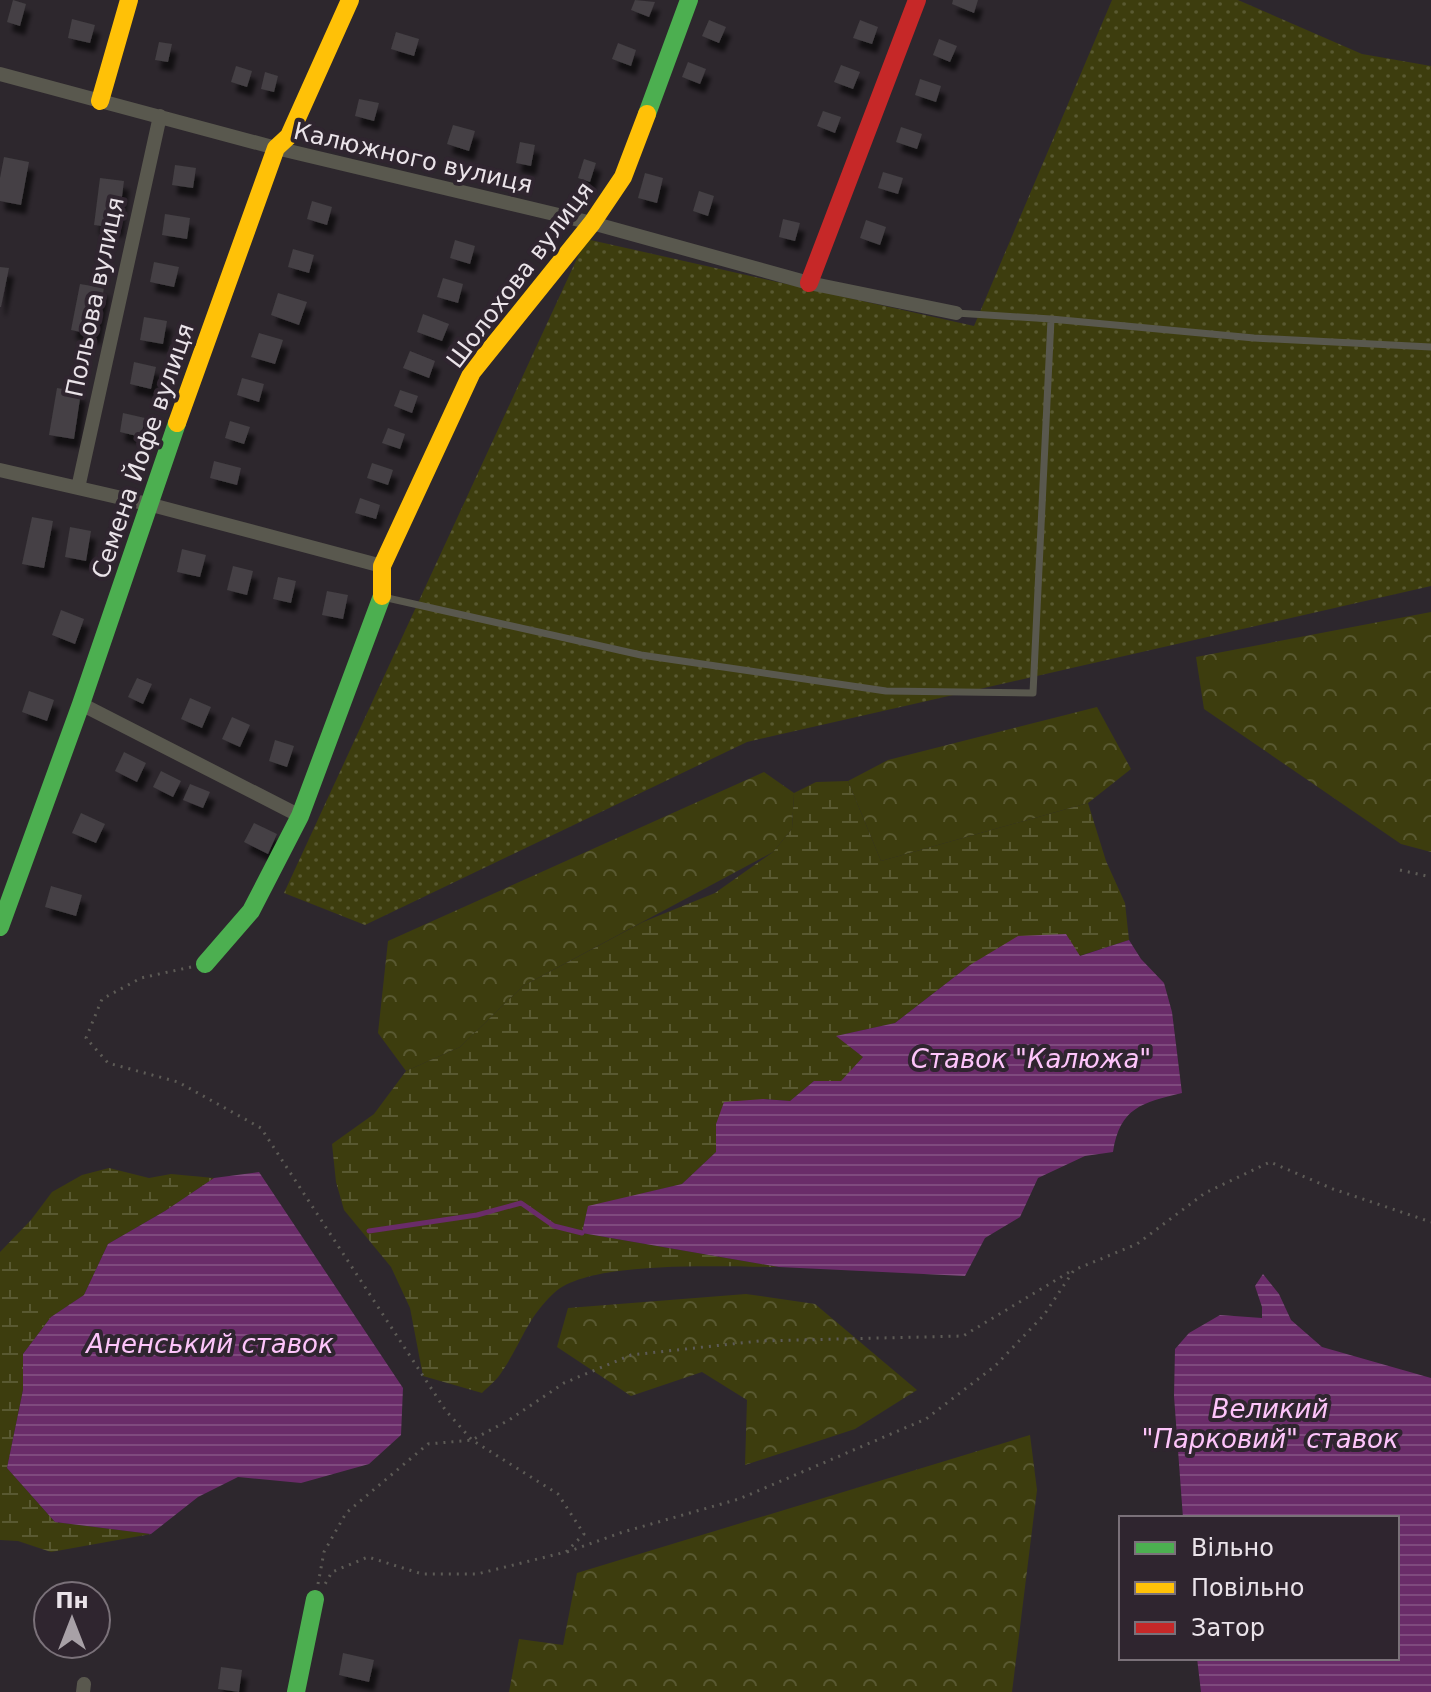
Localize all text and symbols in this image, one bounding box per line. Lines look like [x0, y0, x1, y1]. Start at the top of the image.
street label: Калюжного вулиця [291, 117, 535, 199]
street label: Шолохова вулиця [441, 176, 599, 374]
street label: Польова вулиця [60, 195, 130, 399]
street label: Семена Йофе вулиця [85, 319, 200, 582]
water label: Ставок "Калюжа" [911, 1044, 1151, 1074]
water label: Аненський ставок [84, 1329, 334, 1359]
water label: Великий "Парковий" ставок [1141, 1394, 1399, 1454]
legend [1119, 1516, 1399, 1660]
text: Вільно [1191, 1534, 1274, 1562]
text: Повільно [1191, 1574, 1304, 1602]
north arrow [32, 1580, 112, 1660]
text: Пн [55, 1588, 89, 1613]
text: Затор [1191, 1614, 1265, 1642]

